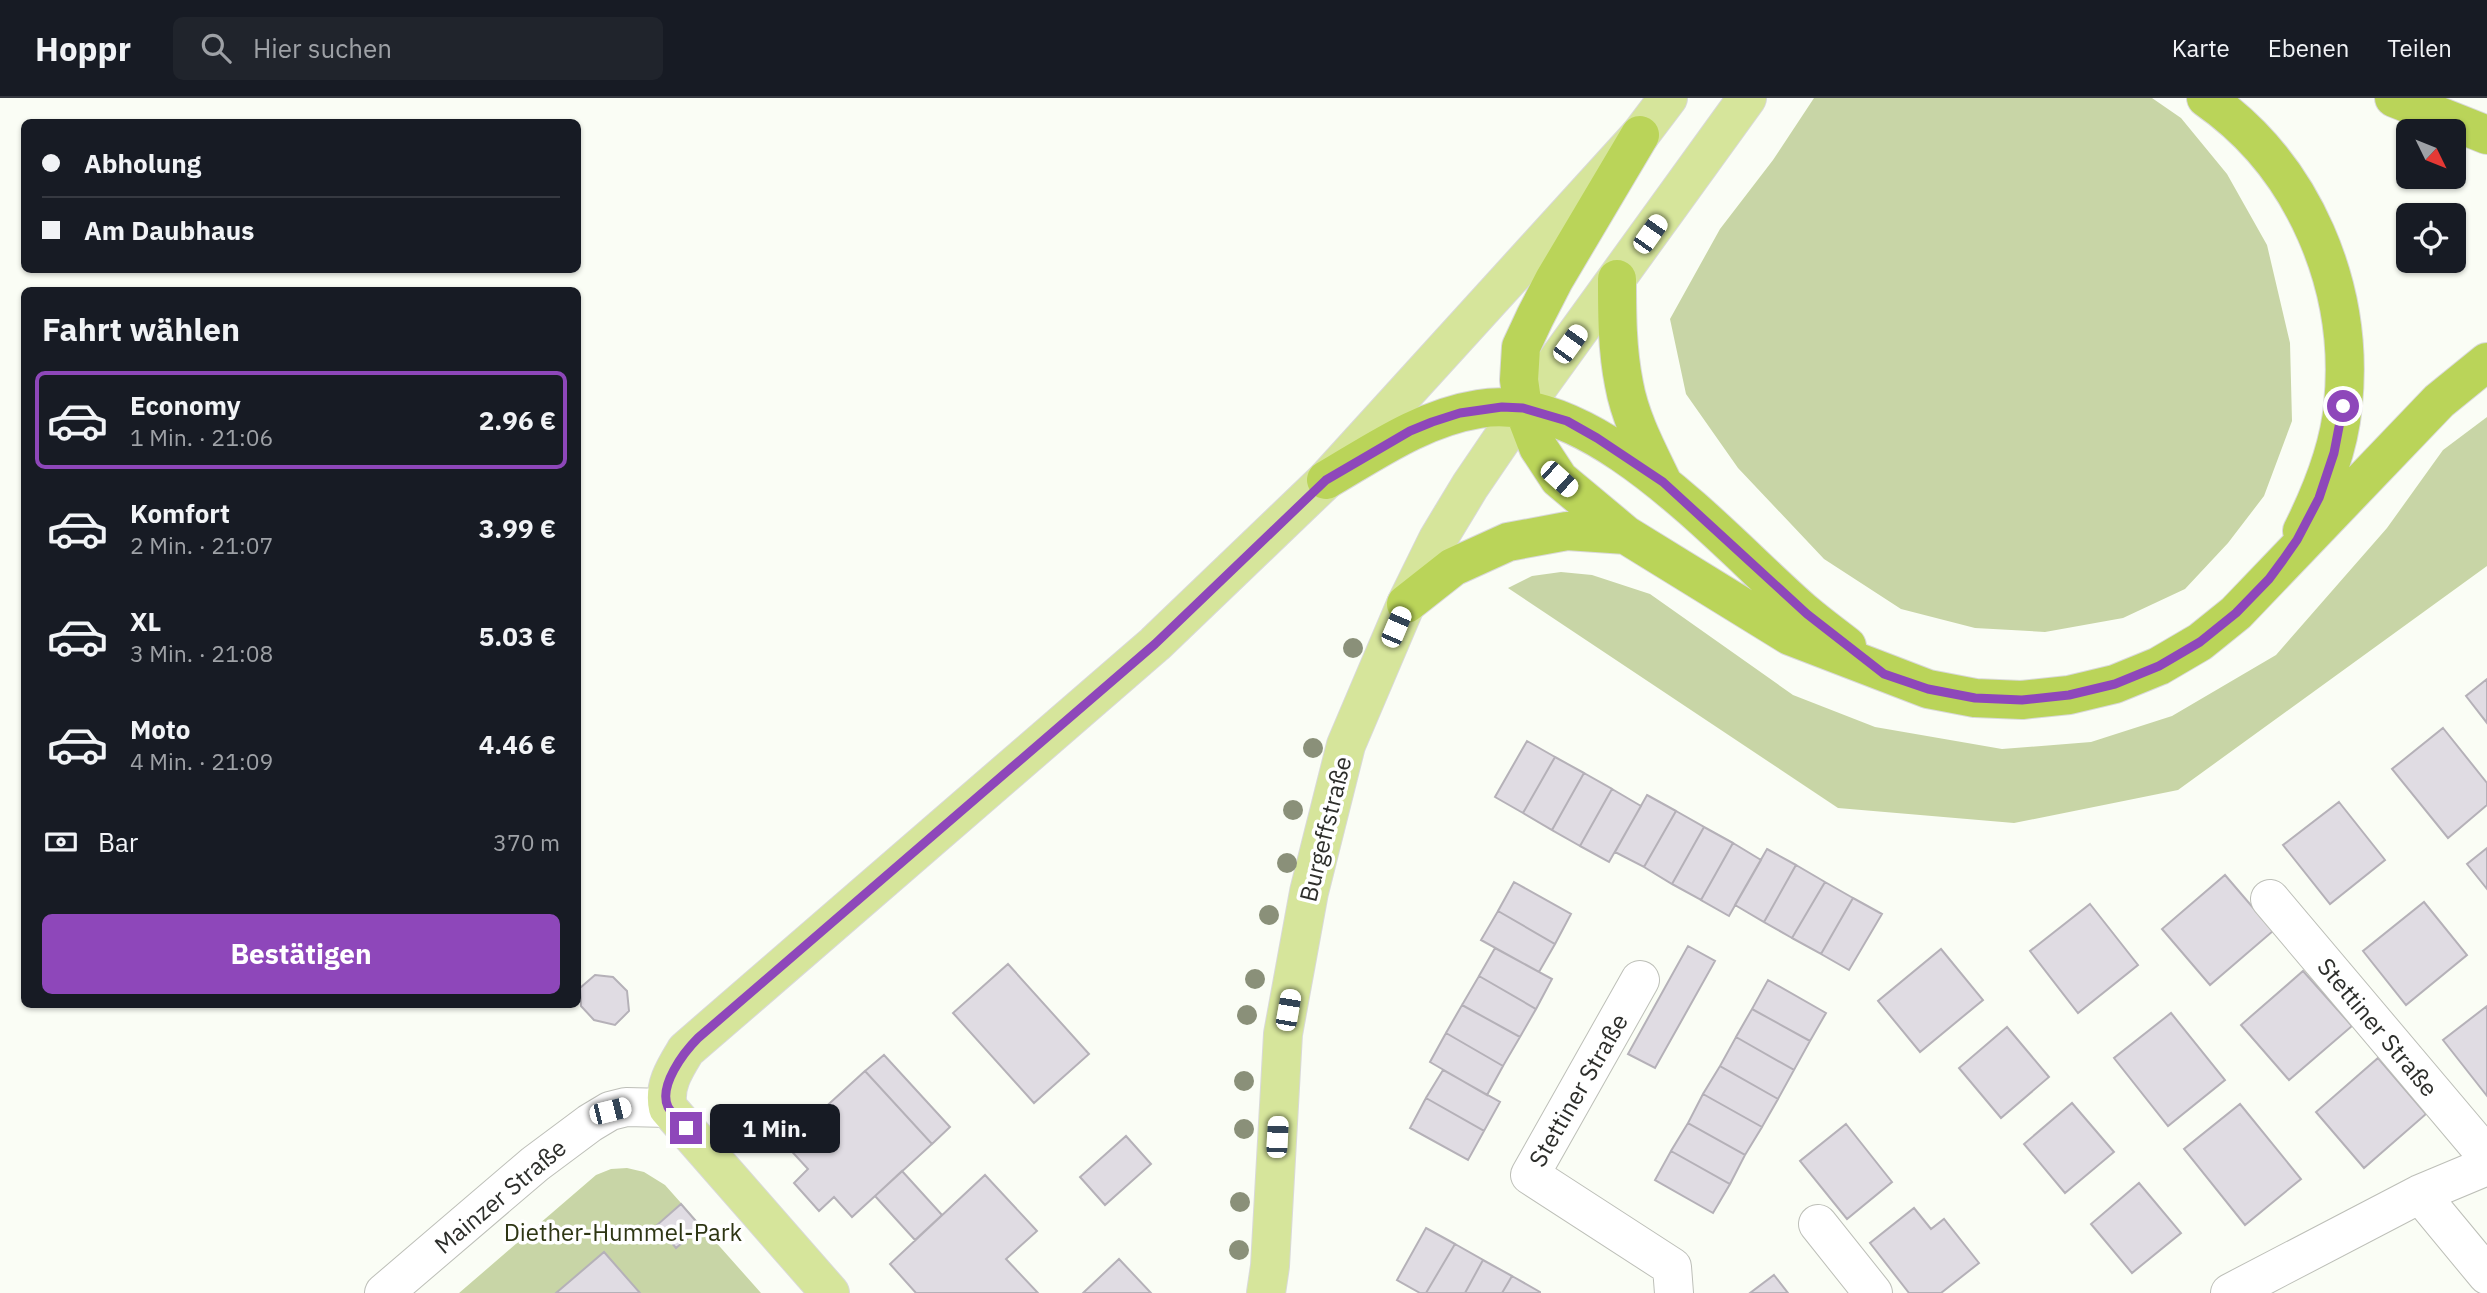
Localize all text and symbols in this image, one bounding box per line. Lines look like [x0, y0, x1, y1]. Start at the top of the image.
search box [173, 17, 663, 80]
text: Hoppr [35, 27, 131, 70]
icon: search [197, 29, 235, 67]
text: Hier suchen [253, 31, 392, 65]
text: Karte [2172, 32, 2230, 64]
text: Ebenen [2268, 32, 2349, 64]
text: Teilen [2387, 32, 2452, 64]
north arrow [2396, 119, 2466, 189]
map controls [2396, 119, 2466, 273]
text: Abholung [84, 146, 201, 180]
button: locate [2396, 203, 2466, 273]
car [1630, 211, 1671, 257]
text: Am Daubhaus [84, 213, 254, 247]
text: Fahrt wählen [42, 308, 240, 350]
car [1550, 321, 1591, 367]
text: Economy [130, 388, 241, 422]
icon: car [46, 389, 109, 452]
route start [2327, 390, 2359, 422]
text: 2.96 € [479, 403, 556, 437]
text: 1 Min. · 21:06 [130, 422, 273, 452]
car [1537, 457, 1582, 501]
text: Komfort [130, 496, 230, 530]
icon: car [46, 497, 109, 560]
text: 3.99 € [479, 511, 556, 545]
text: 2 Min. · 21:07 [130, 530, 273, 560]
text: XL [130, 604, 161, 638]
car [1379, 604, 1414, 650]
icon: car [46, 605, 109, 668]
text: 5.03 € [479, 619, 556, 653]
text: 3 Min. · 21:08 [130, 638, 273, 668]
text: Moto [130, 712, 190, 746]
icon: car [46, 713, 109, 776]
text: 4.46 € [479, 727, 556, 761]
text: 4 Min. · 21:09 [130, 746, 273, 776]
street label: Burgeffstraße [1291, 753, 1359, 905]
icon: cash [42, 823, 80, 861]
text: Bar [98, 825, 138, 859]
text: 370 m [493, 827, 560, 857]
button: Bestätigen [42, 914, 560, 994]
street label: Stettiner Straße [2311, 951, 2445, 1103]
car [1275, 987, 1302, 1033]
street label: Stettiner Straße [1521, 1008, 1635, 1172]
car [588, 1096, 633, 1126]
callout: 1 Min. [710, 1104, 840, 1152]
route end [670, 1112, 702, 1144]
text: 1 Min. [742, 1113, 808, 1143]
car [1266, 1115, 1289, 1159]
street label: Mainzer Straße [427, 1131, 573, 1261]
park label: Diether-Hummel-Park [504, 1216, 743, 1248]

